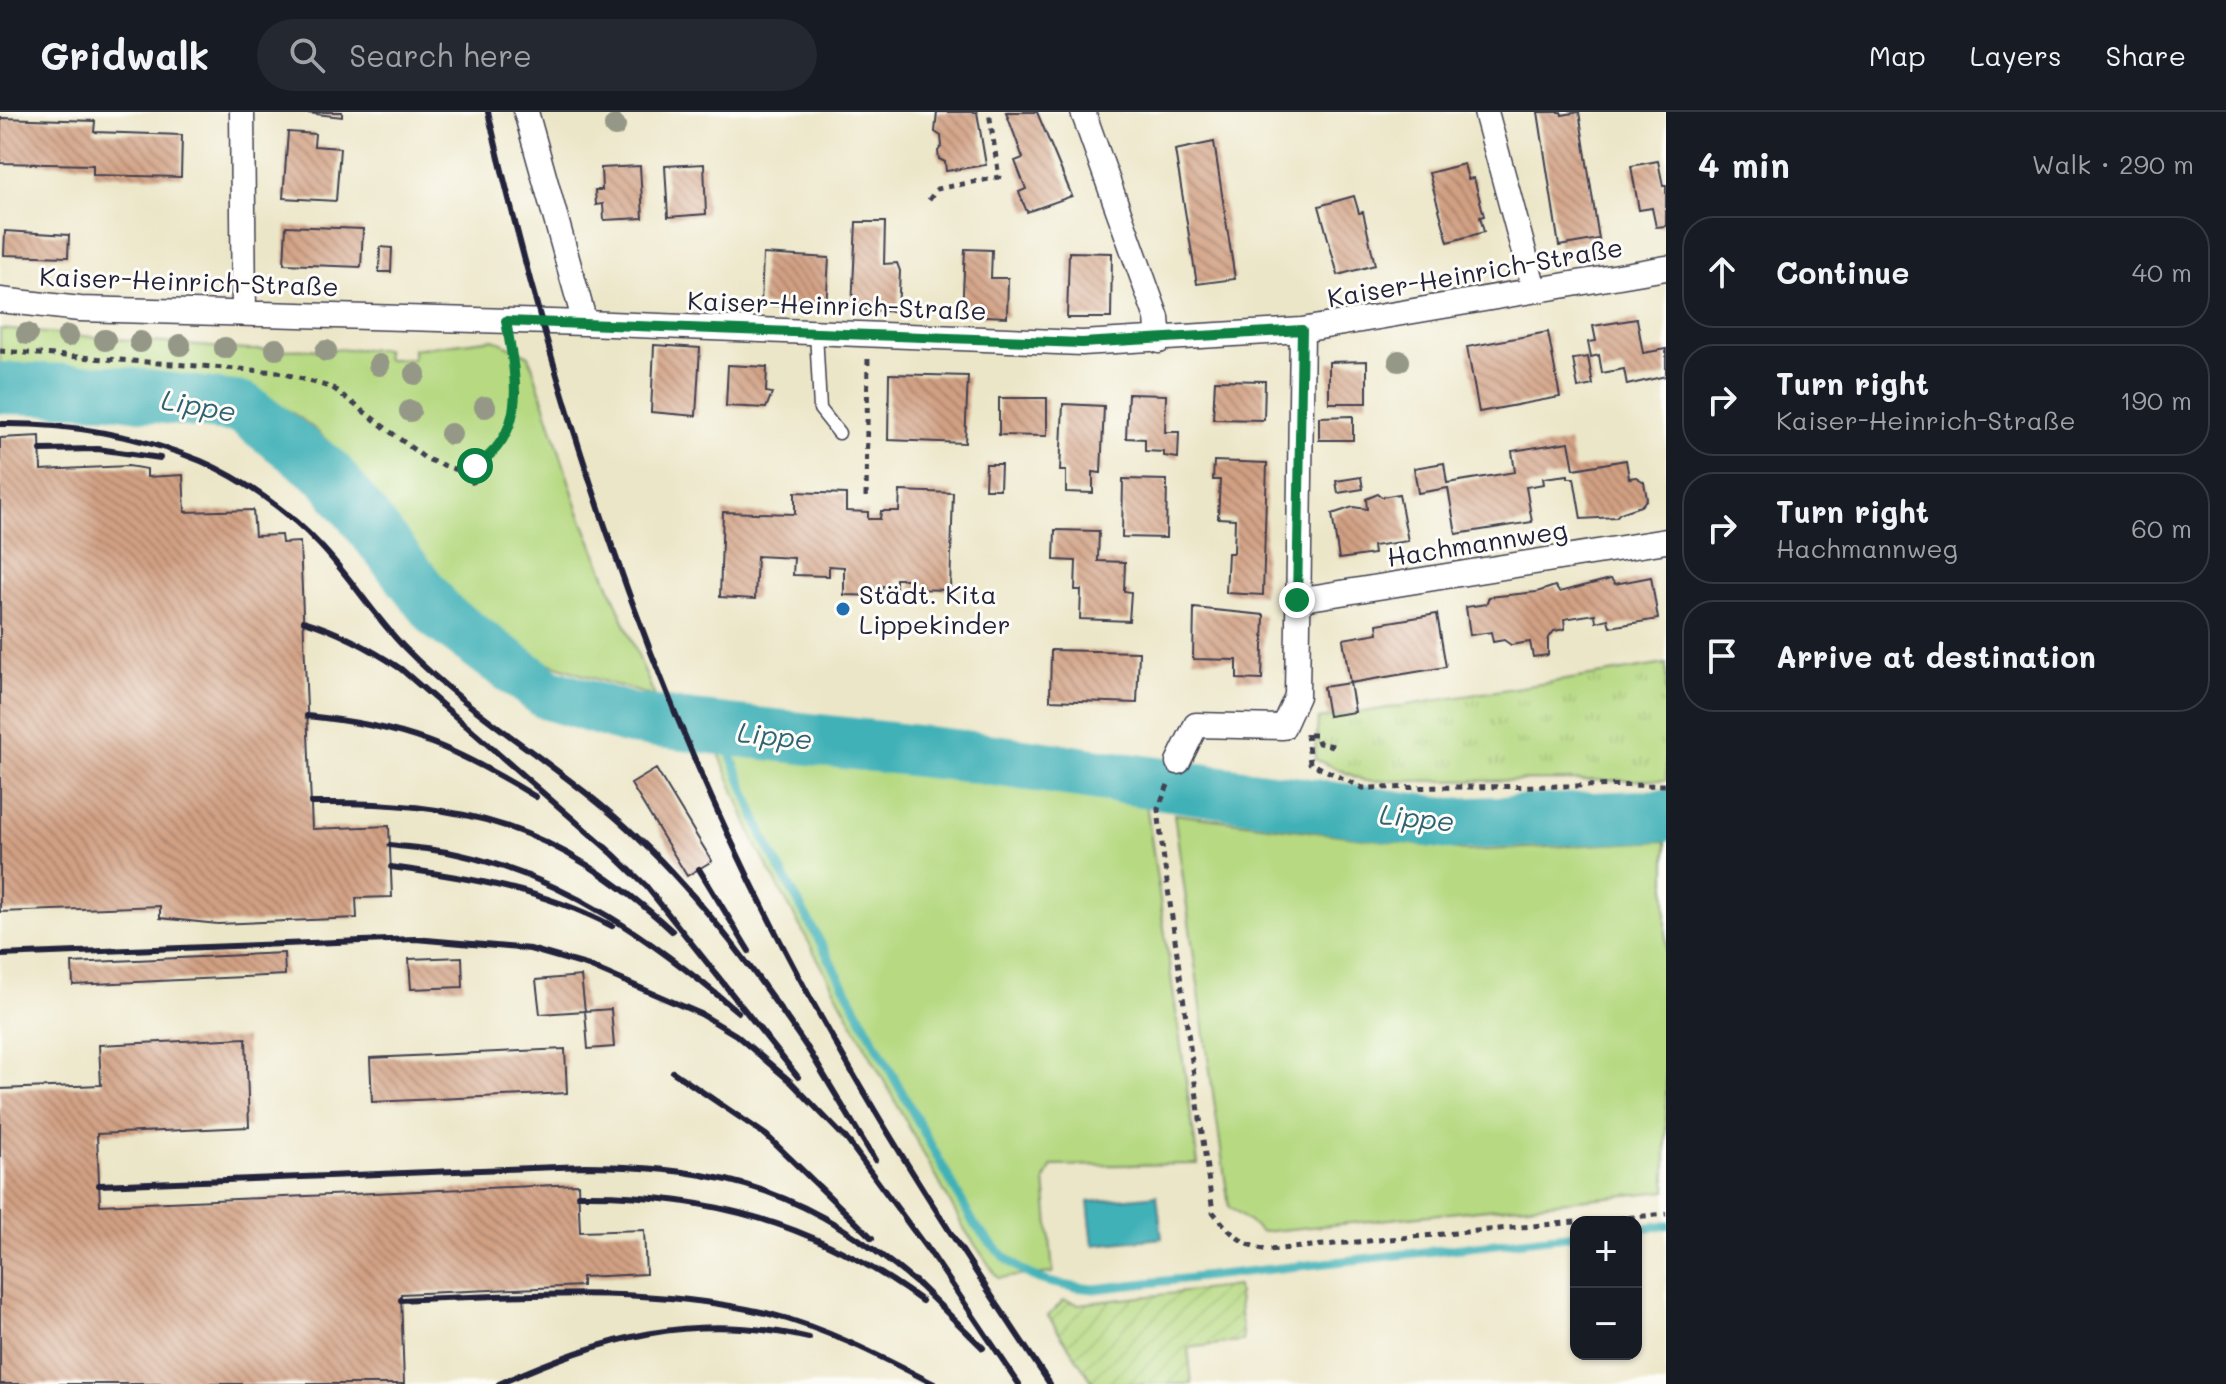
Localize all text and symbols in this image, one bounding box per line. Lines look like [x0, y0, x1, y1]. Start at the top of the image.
search box [257, 19, 817, 91]
text: Gridwalk [40, 30, 209, 80]
icon: search [285, 33, 329, 77]
text: Search here [349, 35, 532, 75]
text: Map [1869, 37, 1926, 73]
text: Layers [1970, 37, 2062, 73]
text: Share [2106, 37, 2186, 73]
text: 4 min [1698, 142, 1790, 187]
text: Walk · 290 m [2032, 147, 2194, 181]
street label: Kaiser-Heinrich-Straße [1325, 229, 1625, 315]
icon: ahead [1700, 250, 1744, 294]
text: Continue [1776, 252, 1909, 292]
text: 40 m [2132, 255, 2192, 289]
street label: Kaiser-Heinrich-Straße [39, 259, 339, 303]
street label: Kaiser-Heinrich-Straße [687, 283, 987, 327]
text: Turn right [1776, 363, 1929, 403]
icon: right [1700, 378, 1744, 422]
water label: Lippe [159, 381, 239, 429]
text: 190 m [2120, 383, 2192, 417]
text: Kaiser-Heinrich-Straße [1776, 403, 2076, 437]
route start [457, 448, 493, 484]
text: Turn right [1776, 491, 1929, 531]
icon: right [1700, 506, 1744, 550]
text: 60 m [2131, 511, 2192, 545]
street label: Hachmannweg [1385, 512, 1569, 574]
text: Hachmannweg [1776, 531, 1958, 565]
place label: Städt. Kita Lippekinder [859, 577, 1011, 641]
route end [1279, 582, 1315, 618]
marker: Städt. Kita Lippekinder [834, 600, 852, 618]
icon: arrive [1700, 634, 1744, 678]
text: Arrive at destination [1776, 636, 2096, 676]
water label: Lippe [736, 713, 814, 757]
water label: Lippe [1378, 795, 1456, 839]
map controls [1570, 1216, 1642, 1360]
button: + [1570, 1216, 1642, 1288]
button: − [1570, 1288, 1642, 1360]

